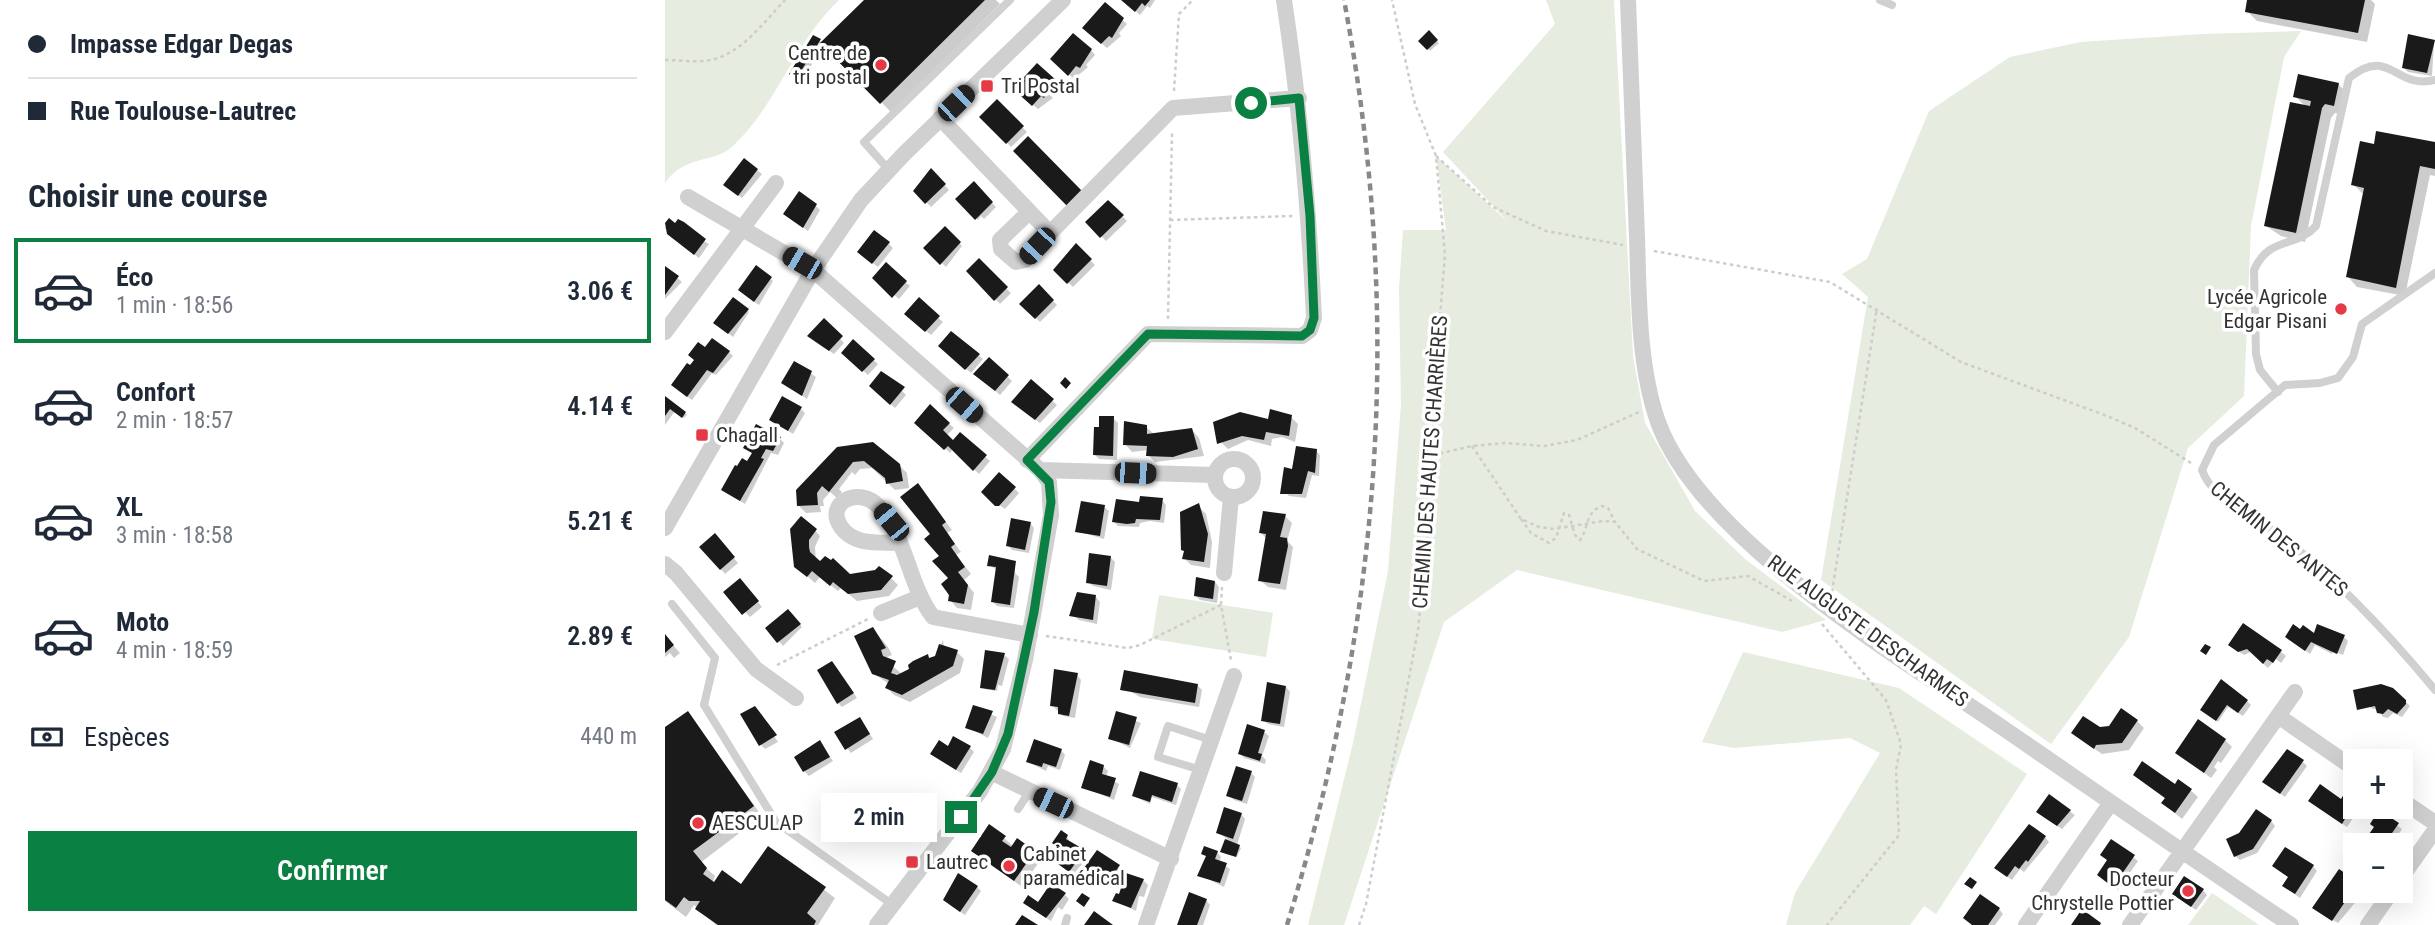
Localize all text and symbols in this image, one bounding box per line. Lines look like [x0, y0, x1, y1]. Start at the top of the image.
text: Impasse Edgar Degas [70, 29, 293, 59]
place label: Centre de tri postal [788, 41, 867, 89]
marker: Centre de tri postal [873, 57, 889, 73]
place label: Tri Postal [1001, 74, 1080, 98]
marker: Tri Postal [979, 78, 995, 94]
car [934, 81, 979, 125]
route start [1235, 87, 1267, 119]
text: Rue Toulouse-Lautrec [70, 96, 296, 126]
text: Choisir une course [28, 177, 268, 215]
car [1015, 223, 1060, 269]
car [779, 243, 826, 283]
icon: car [32, 259, 95, 322]
text: Éco [116, 262, 153, 292]
text: 3.06 € [567, 276, 633, 306]
place label: Lycée Agricole Edgar Pisani [2207, 285, 2327, 333]
text: 1 min · 18:56 [116, 292, 233, 319]
marker: Lycée Agricole Edgar Pisani [2333, 301, 2349, 317]
street label: CHEMIN DES HAUTES CHARRIÈRES [1408, 314, 1452, 610]
icon: car [32, 374, 95, 437]
text: Confort [116, 377, 195, 407]
car [942, 383, 987, 427]
text: 4.14 € [567, 391, 633, 421]
text: 2 min · 18:57 [116, 407, 233, 434]
place label: Chagall [716, 423, 778, 447]
marker: Chagall [694, 427, 710, 443]
car [1114, 462, 1157, 484]
street label: CHEMIN DES ANTES [2206, 476, 2353, 602]
icon: car [32, 489, 95, 552]
text: XL [116, 492, 143, 522]
car [870, 499, 913, 545]
text: 5.21 € [567, 506, 633, 536]
text: 3 min · 18:58 [116, 522, 233, 549]
street label: RUE AUGUSTE DESCHARMES [1763, 550, 1973, 712]
icon: car [32, 604, 95, 667]
text: Moto [116, 607, 169, 637]
text: 2.89 € [567, 621, 633, 651]
text: 4 min · 18:59 [116, 637, 233, 664]
icon: cash [28, 718, 66, 756]
text: Espèces [84, 722, 170, 752]
text: 440 m [580, 723, 637, 750]
map controls [2343, 749, 2413, 903]
button: + [2343, 749, 2413, 819]
car [1030, 785, 1077, 821]
callout: 2 min [821, 792, 937, 842]
route end [945, 801, 977, 833]
text: 2 min [854, 804, 904, 831]
place label: AESCULAP [712, 811, 803, 835]
marker: AESCULAP [690, 815, 706, 831]
button: Confirmer [28, 831, 637, 911]
button: − [2343, 833, 2413, 903]
place label: Cabinet paramédical [1023, 842, 1125, 890]
place label: Lautrec [926, 850, 988, 874]
marker: Lautrec [904, 854, 920, 870]
marker: Cabinet paramédical [1001, 858, 1017, 874]
place label: Docteur Chrystelle Pottier [2031, 867, 2174, 915]
marker: Docteur Chrystelle Pottier [2180, 883, 2196, 899]

